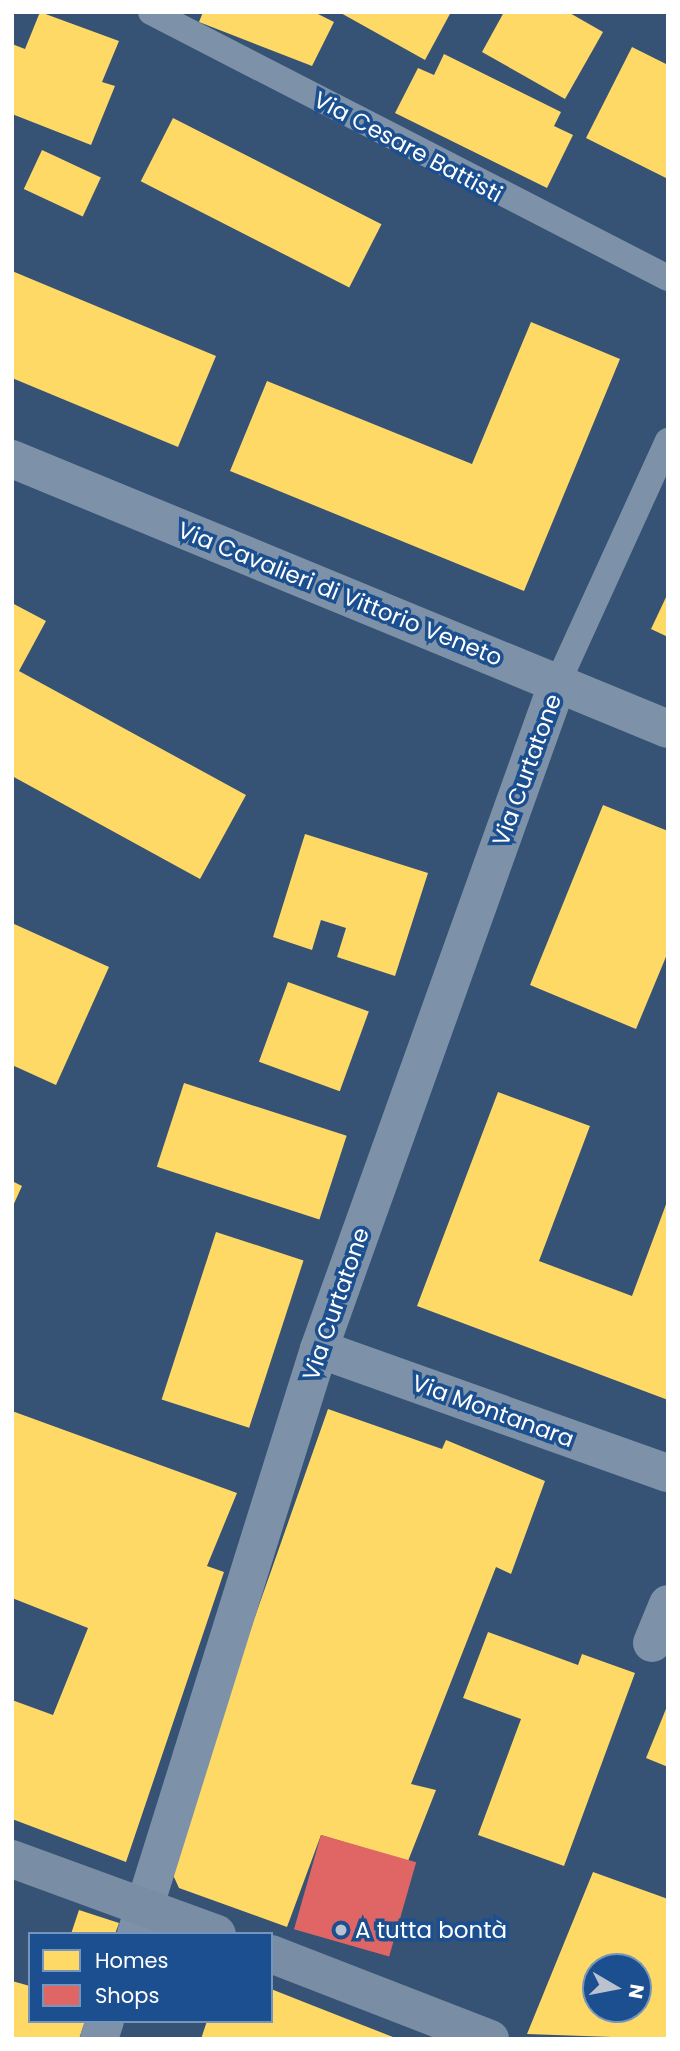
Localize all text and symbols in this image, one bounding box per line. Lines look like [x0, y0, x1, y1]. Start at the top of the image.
street label: Via Cesare Battisti [309, 86, 507, 208]
street label: Via Cavalieri di Vittorio Veneto [174, 516, 506, 672]
street label: Via Curtatone [487, 690, 567, 850]
street label: Via Curtatone [297, 1224, 375, 1384]
street label: Via Montanara [408, 1369, 578, 1453]
place label: A tutta bontà [355, 1916, 507, 1944]
marker: A tutta bontà [333, 1922, 349, 1938]
legend [28, 1932, 273, 2023]
text: Homes [95, 1946, 169, 1975]
north arrow [582, 1953, 652, 2023]
text: Shops [95, 1981, 159, 2010]
text: N [622, 1982, 651, 2001]

